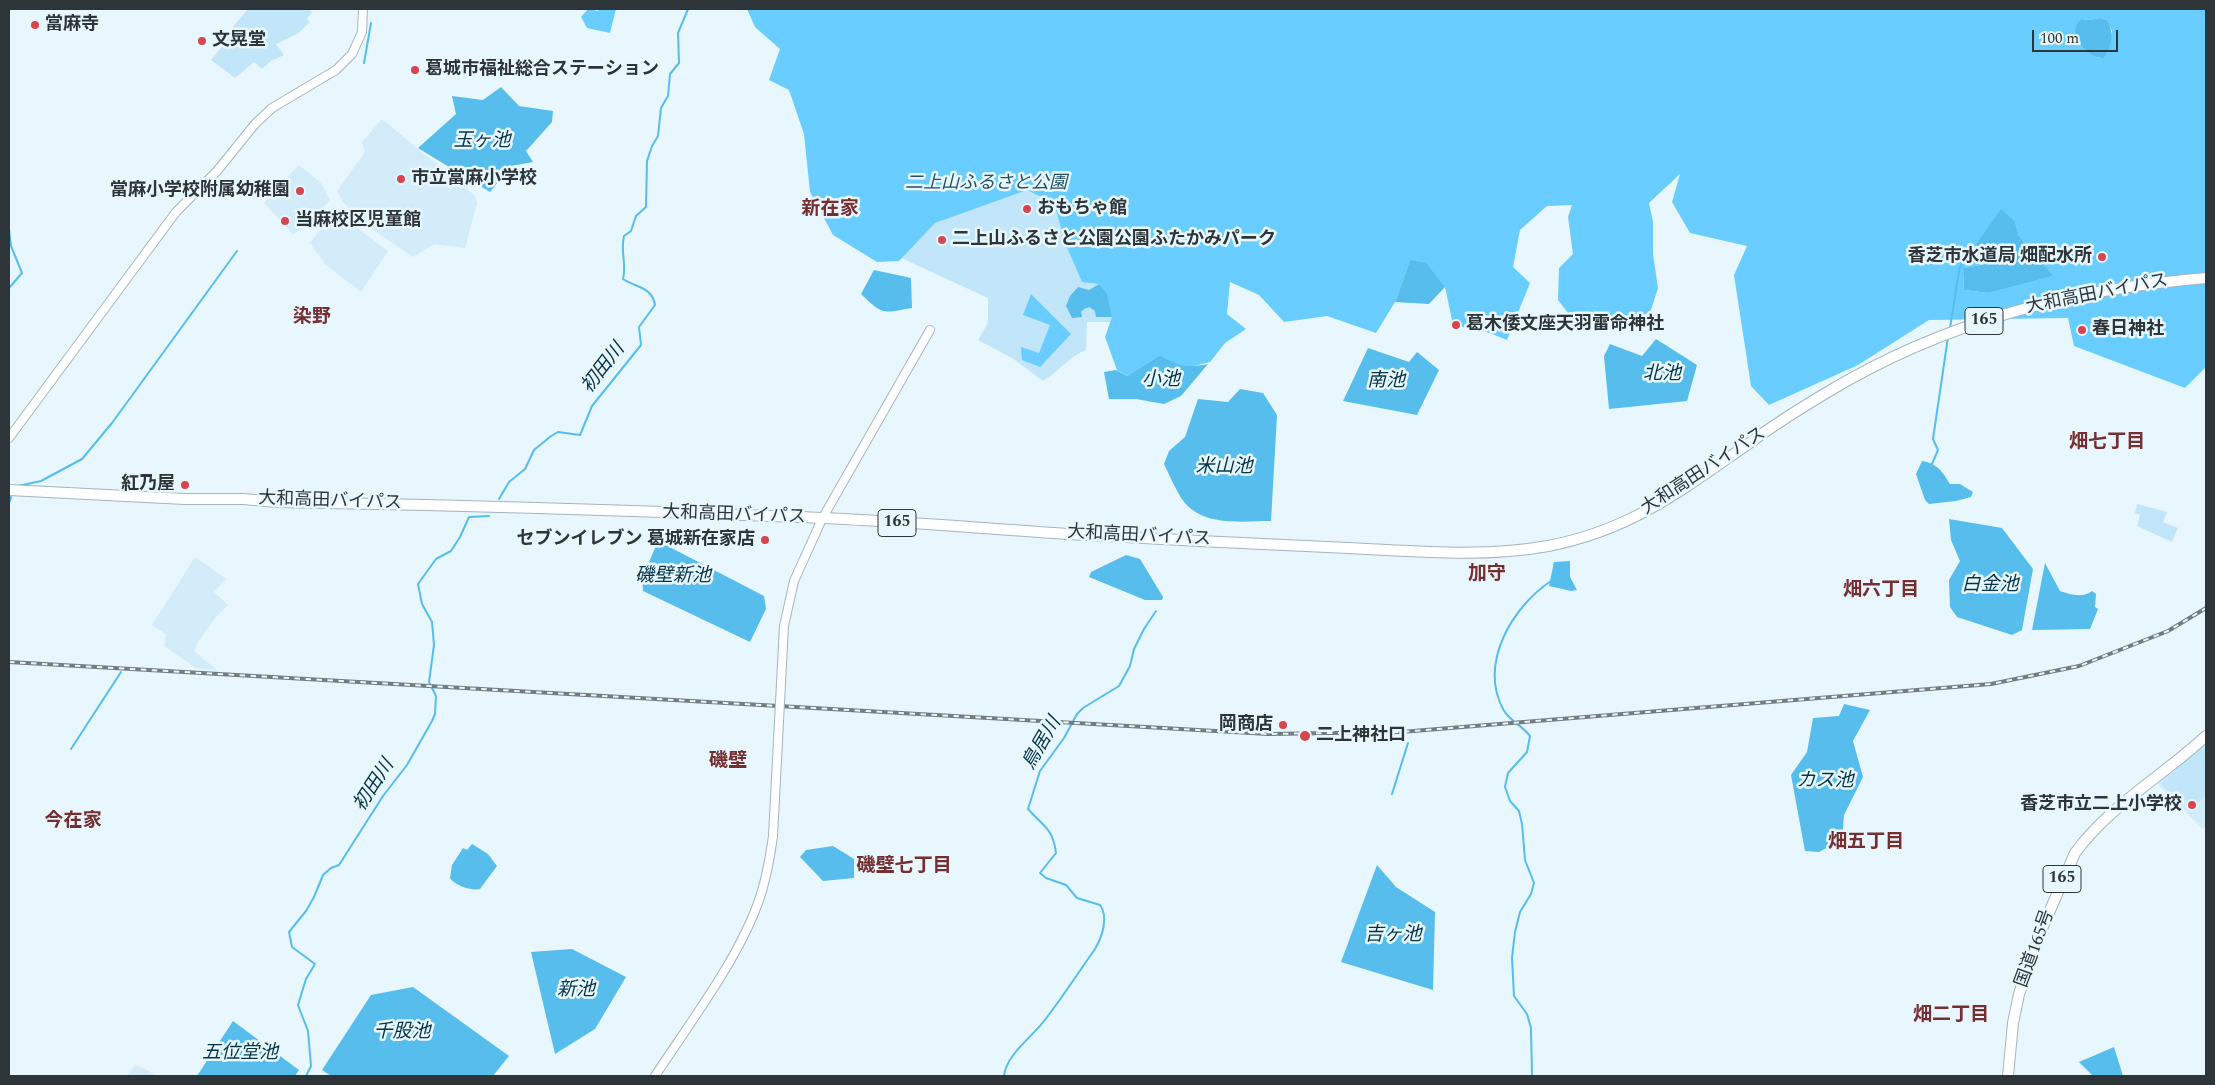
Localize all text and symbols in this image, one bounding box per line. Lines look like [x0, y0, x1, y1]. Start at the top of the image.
place label: 當麻寺 [45, 14, 99, 36]
marker: 當麻寺 [29, 19, 41, 31]
scale bar [2035, 20, 2121, 52]
text: 100 m [2040, 27, 2079, 50]
place label: 文晃堂 [212, 30, 266, 52]
marker: 文晃堂 [196, 35, 208, 47]
place label: 葛城市福祉総合ステーション [425, 59, 659, 81]
marker: 葛城市福祉総合ステーション [409, 64, 421, 76]
water label: 玉ヶ池 [454, 131, 510, 153]
place label: 市立當麻小学校 [411, 168, 537, 190]
marker: 市立當麻小学校 [395, 173, 407, 185]
park label: 二上山ふるさと公園 [905, 173, 1067, 195]
place label: 當麻小学校附属幼稚園 [110, 180, 290, 202]
marker: 當麻小学校附属幼稚園 [294, 185, 306, 197]
place label: おもちゃ館 [1037, 198, 1127, 220]
district label: 新在家 [802, 199, 858, 221]
marker: おもちゃ館 [1021, 203, 1033, 215]
place label: 当麻校区児童館 [295, 210, 421, 232]
marker: 当麻校区児童館 [279, 215, 291, 227]
place label: 二上山ふるさと公園公園ふたかみパーク [952, 229, 1276, 251]
marker: 二上山ふるさと公園公園ふたかみパーク [936, 234, 948, 246]
place label: 香芝市水道局 畑配水所 [1908, 246, 2092, 268]
marker: 香芝市水道局 畑配水所 [2096, 251, 2108, 263]
street label: 大和高田バイパス [2024, 271, 2170, 319]
district label: 染野 [293, 307, 331, 329]
road number: 165 [1965, 308, 2003, 334]
place label: 葛木倭文座天羽雷命神社 [1466, 314, 1664, 336]
marker: 葛木倭文座天羽雷命神社 [1450, 319, 1462, 331]
place label: 春日神社 [2092, 319, 2164, 341]
marker: 春日神社 [2076, 324, 2088, 336]
water label: 初田川 [577, 340, 631, 398]
water label: 北池 [1643, 364, 1681, 386]
water label: 小池 [1142, 370, 1180, 392]
water label: 南池 [1367, 371, 1405, 393]
street label: 大和高田バイパス [1638, 424, 1770, 520]
district label: 畑七丁目 [2069, 432, 2145, 454]
water label: 米山池 [1196, 457, 1252, 479]
place label: 紅乃屋 [121, 474, 175, 496]
marker: 紅乃屋 [179, 479, 191, 491]
street label: 大和高田バイパス [258, 489, 402, 515]
street label: 大和高田バイパス [662, 503, 806, 529]
road number: 165 [878, 509, 916, 536]
street label: 大和高田バイパス [1067, 522, 1211, 552]
place label: セブンイレブン 葛城新在家店 [517, 529, 755, 551]
marker: セブンイレブン 葛城新在家店 [759, 534, 771, 546]
district label: 加守 [1468, 564, 1506, 586]
water label: 磯壁新池 [635, 566, 711, 588]
water label: 白金池 [1962, 575, 2018, 597]
district label: 畑六丁目 [1843, 580, 1919, 602]
water label: 鳥居川 [1019, 714, 1067, 774]
place label: 岡商店 [1219, 714, 1273, 736]
marker: 岡商店 [1277, 719, 1289, 731]
place label: 二上神社口 [1316, 725, 1406, 747]
marker: 二上神社口 [1298, 729, 1312, 743]
district label: 磯壁 [709, 751, 747, 773]
water label: 初田川 [350, 756, 400, 816]
water label: カス池 [1797, 771, 1853, 793]
place label: 香芝市立二上小学校 [2020, 794, 2182, 816]
marker: 香芝市立二上小学校 [2186, 799, 2198, 811]
district label: 今在家 [45, 811, 101, 833]
district label: 畑五丁目 [1828, 832, 1904, 854]
district label: 磯壁七丁目 [857, 856, 951, 878]
road number: 165 [2043, 866, 2081, 892]
street label: 国道165号 [2012, 907, 2060, 991]
water label: 吉ヶ池 [1365, 925, 1421, 947]
water label: 新池 [557, 980, 595, 1002]
district label: 畑二丁目 [1913, 1005, 1989, 1027]
water label: 千股池 [374, 1022, 430, 1044]
water label: 五位堂池 [202, 1043, 278, 1065]

